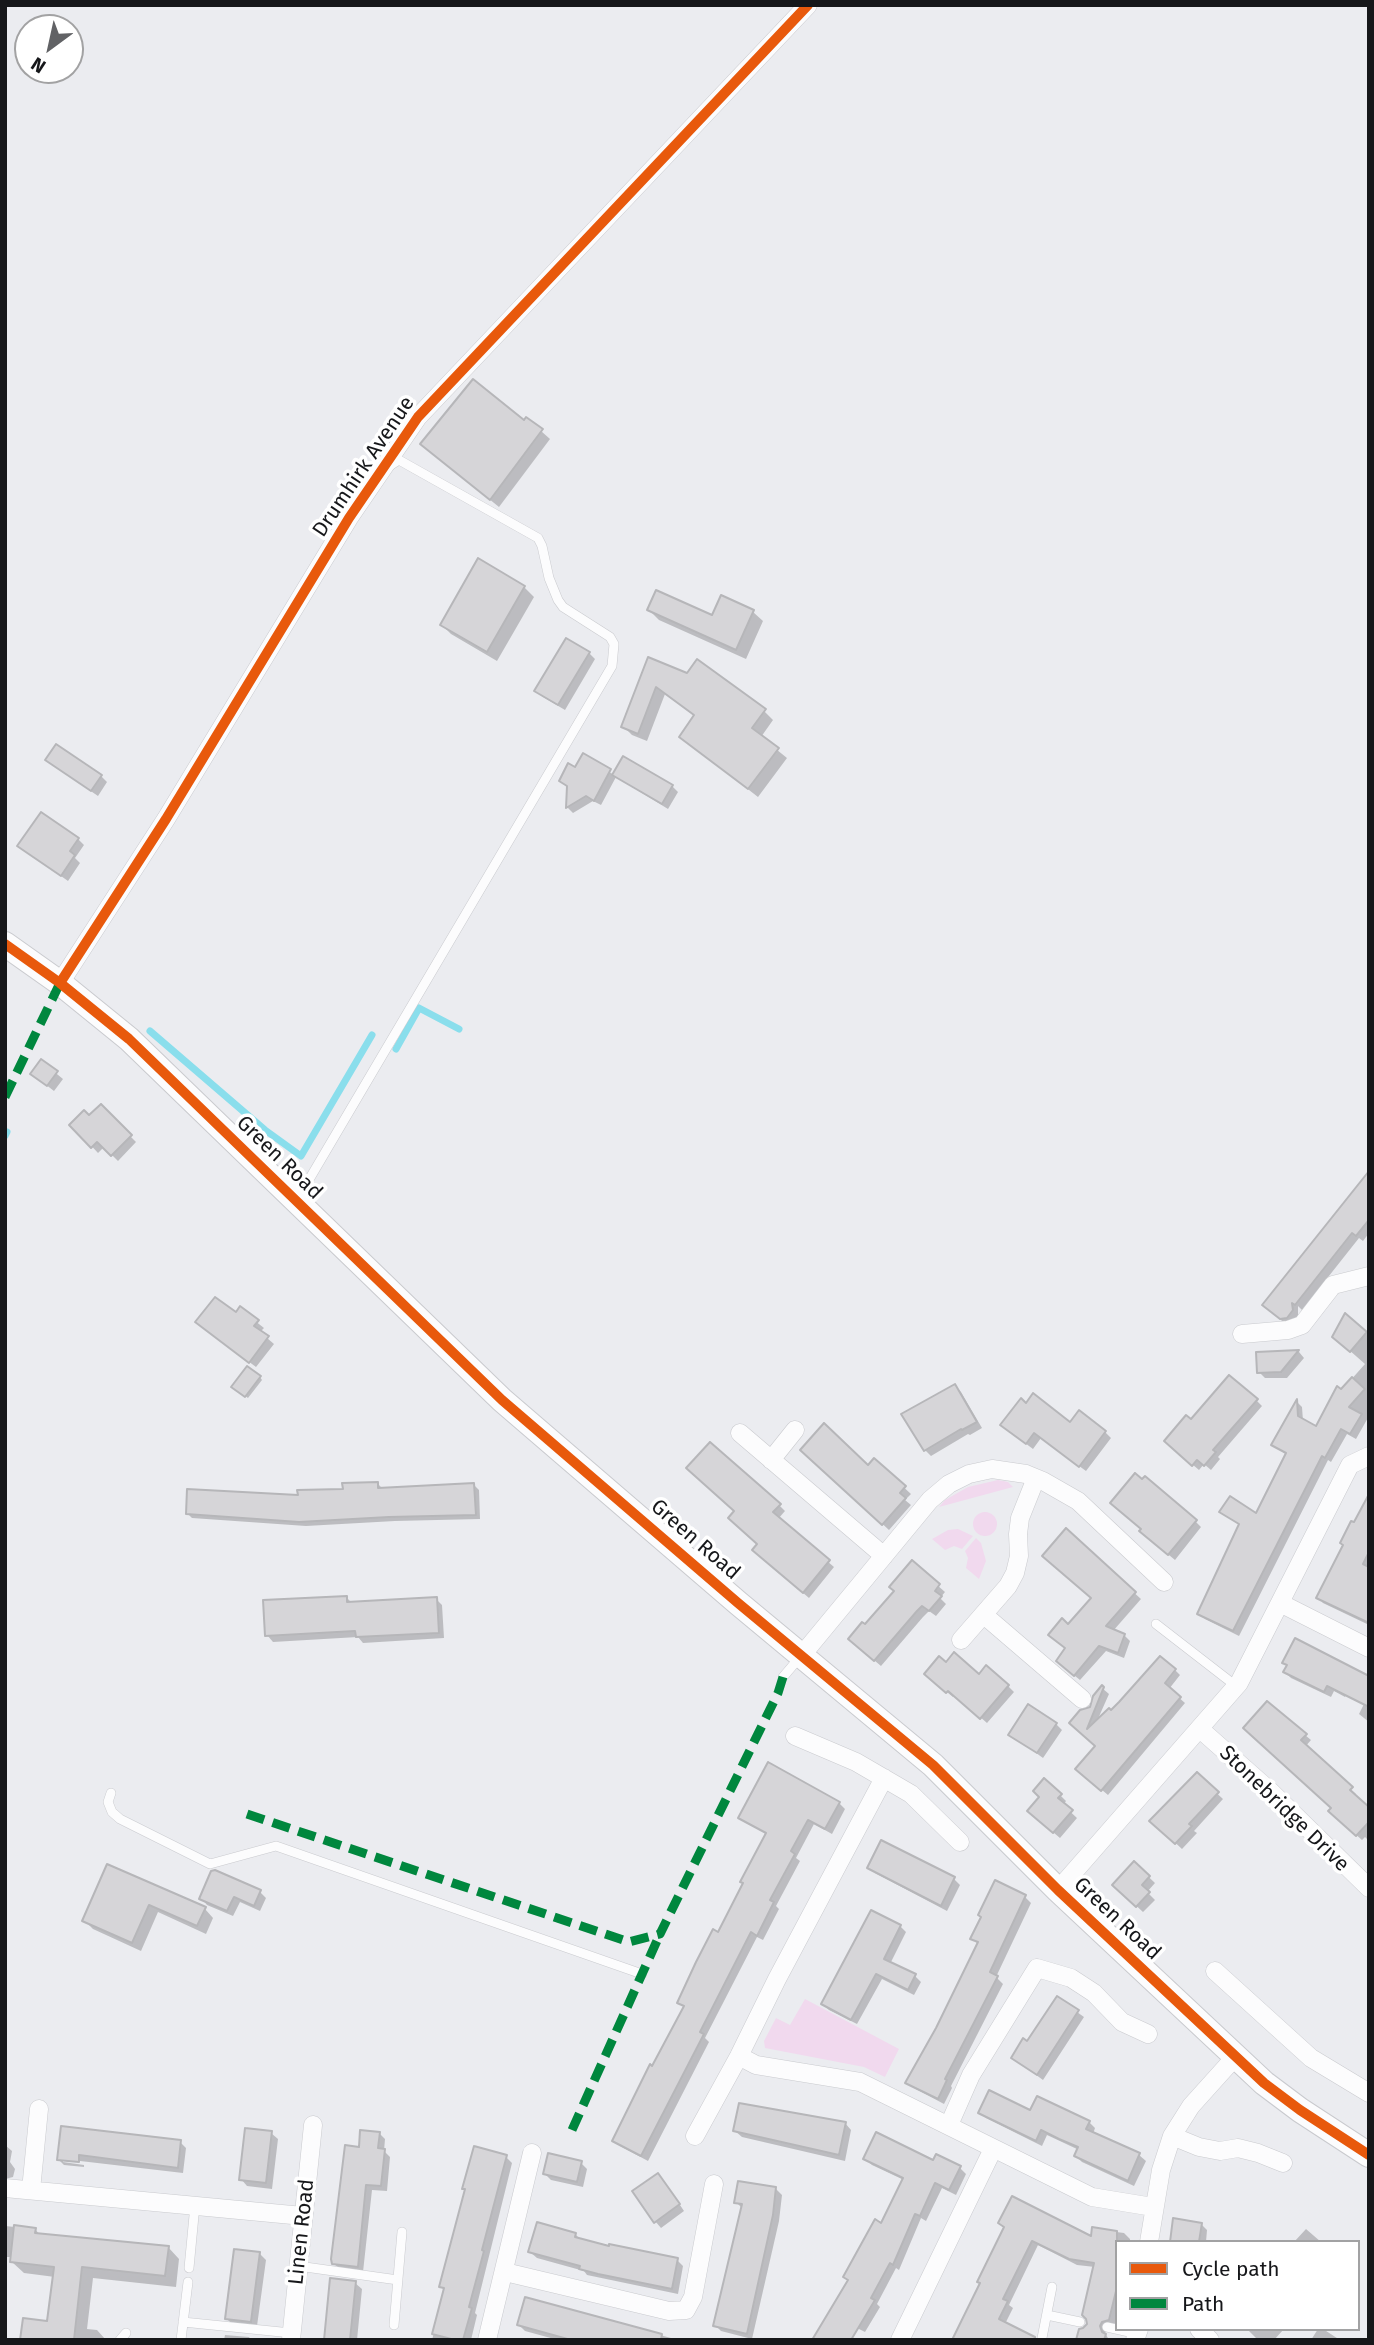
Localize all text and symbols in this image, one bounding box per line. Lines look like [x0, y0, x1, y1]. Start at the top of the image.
north arrow [14, 14, 84, 84]
text: N [27, 52, 50, 78]
street label: Drumhirk Avenue [308, 392, 420, 542]
street label: Green Road [231, 1111, 327, 1205]
street label: Green Road [645, 1494, 745, 1586]
street label: Stonebridge Drive [1214, 1741, 1354, 1877]
street label: Green Road [1068, 1872, 1166, 1966]
street label: Linen Road [284, 2178, 320, 2286]
legend [1115, 2240, 1360, 2331]
text: Cycle path [1182, 2256, 1280, 2282]
text: Path [1182, 2291, 1224, 2317]

